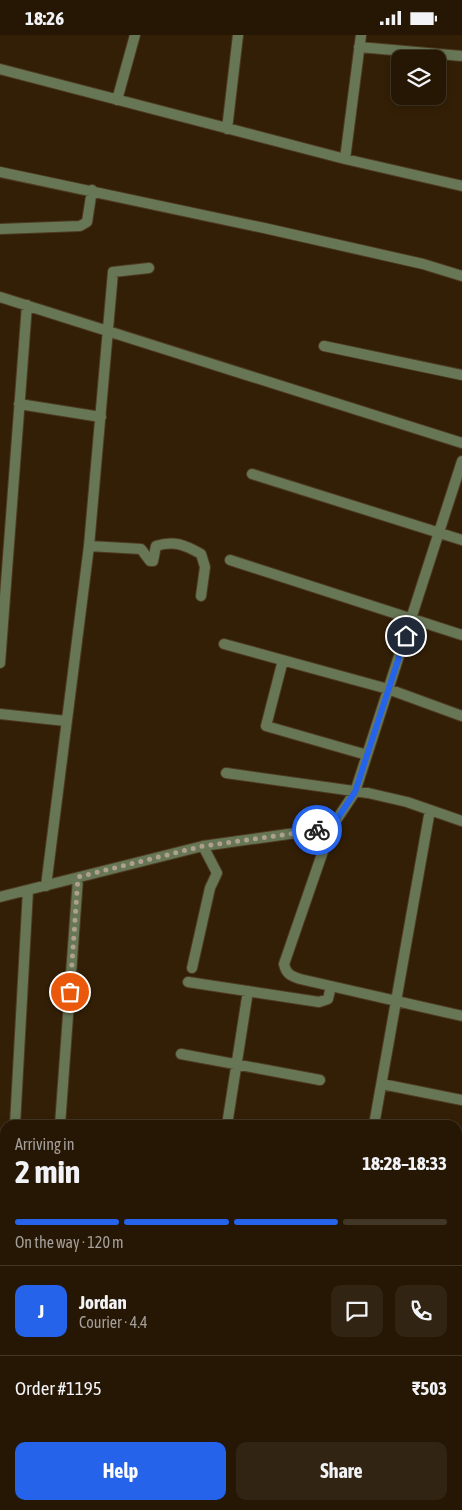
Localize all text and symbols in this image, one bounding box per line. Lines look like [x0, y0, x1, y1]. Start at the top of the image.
text: 18:26 [25, 7, 64, 29]
map controls [391, 50, 446, 105]
button: layers [391, 50, 446, 105]
pin [385, 615, 427, 657]
icon: home [392, 622, 420, 650]
courier [292, 805, 342, 855]
icon: bike [303, 816, 331, 844]
pin [49, 971, 91, 1013]
icon: bag [56, 978, 84, 1006]
text: Arriving in [15, 1135, 75, 1153]
text: 18:28–18:33 [362, 1152, 447, 1174]
text: 2 min [15, 1153, 80, 1190]
text: On the way · 120 m [15, 1233, 124, 1251]
button: chat [331, 1285, 383, 1337]
button: phone [395, 1285, 447, 1337]
text: Jordan [79, 1291, 127, 1313]
text: J [38, 1300, 44, 1322]
text: Courier · 4.4 [79, 1313, 148, 1331]
text: Order #1195 [15, 1377, 102, 1399]
text: ₹503 [412, 1377, 447, 1399]
button: Help [15, 1442, 226, 1500]
button: Share [236, 1442, 447, 1500]

